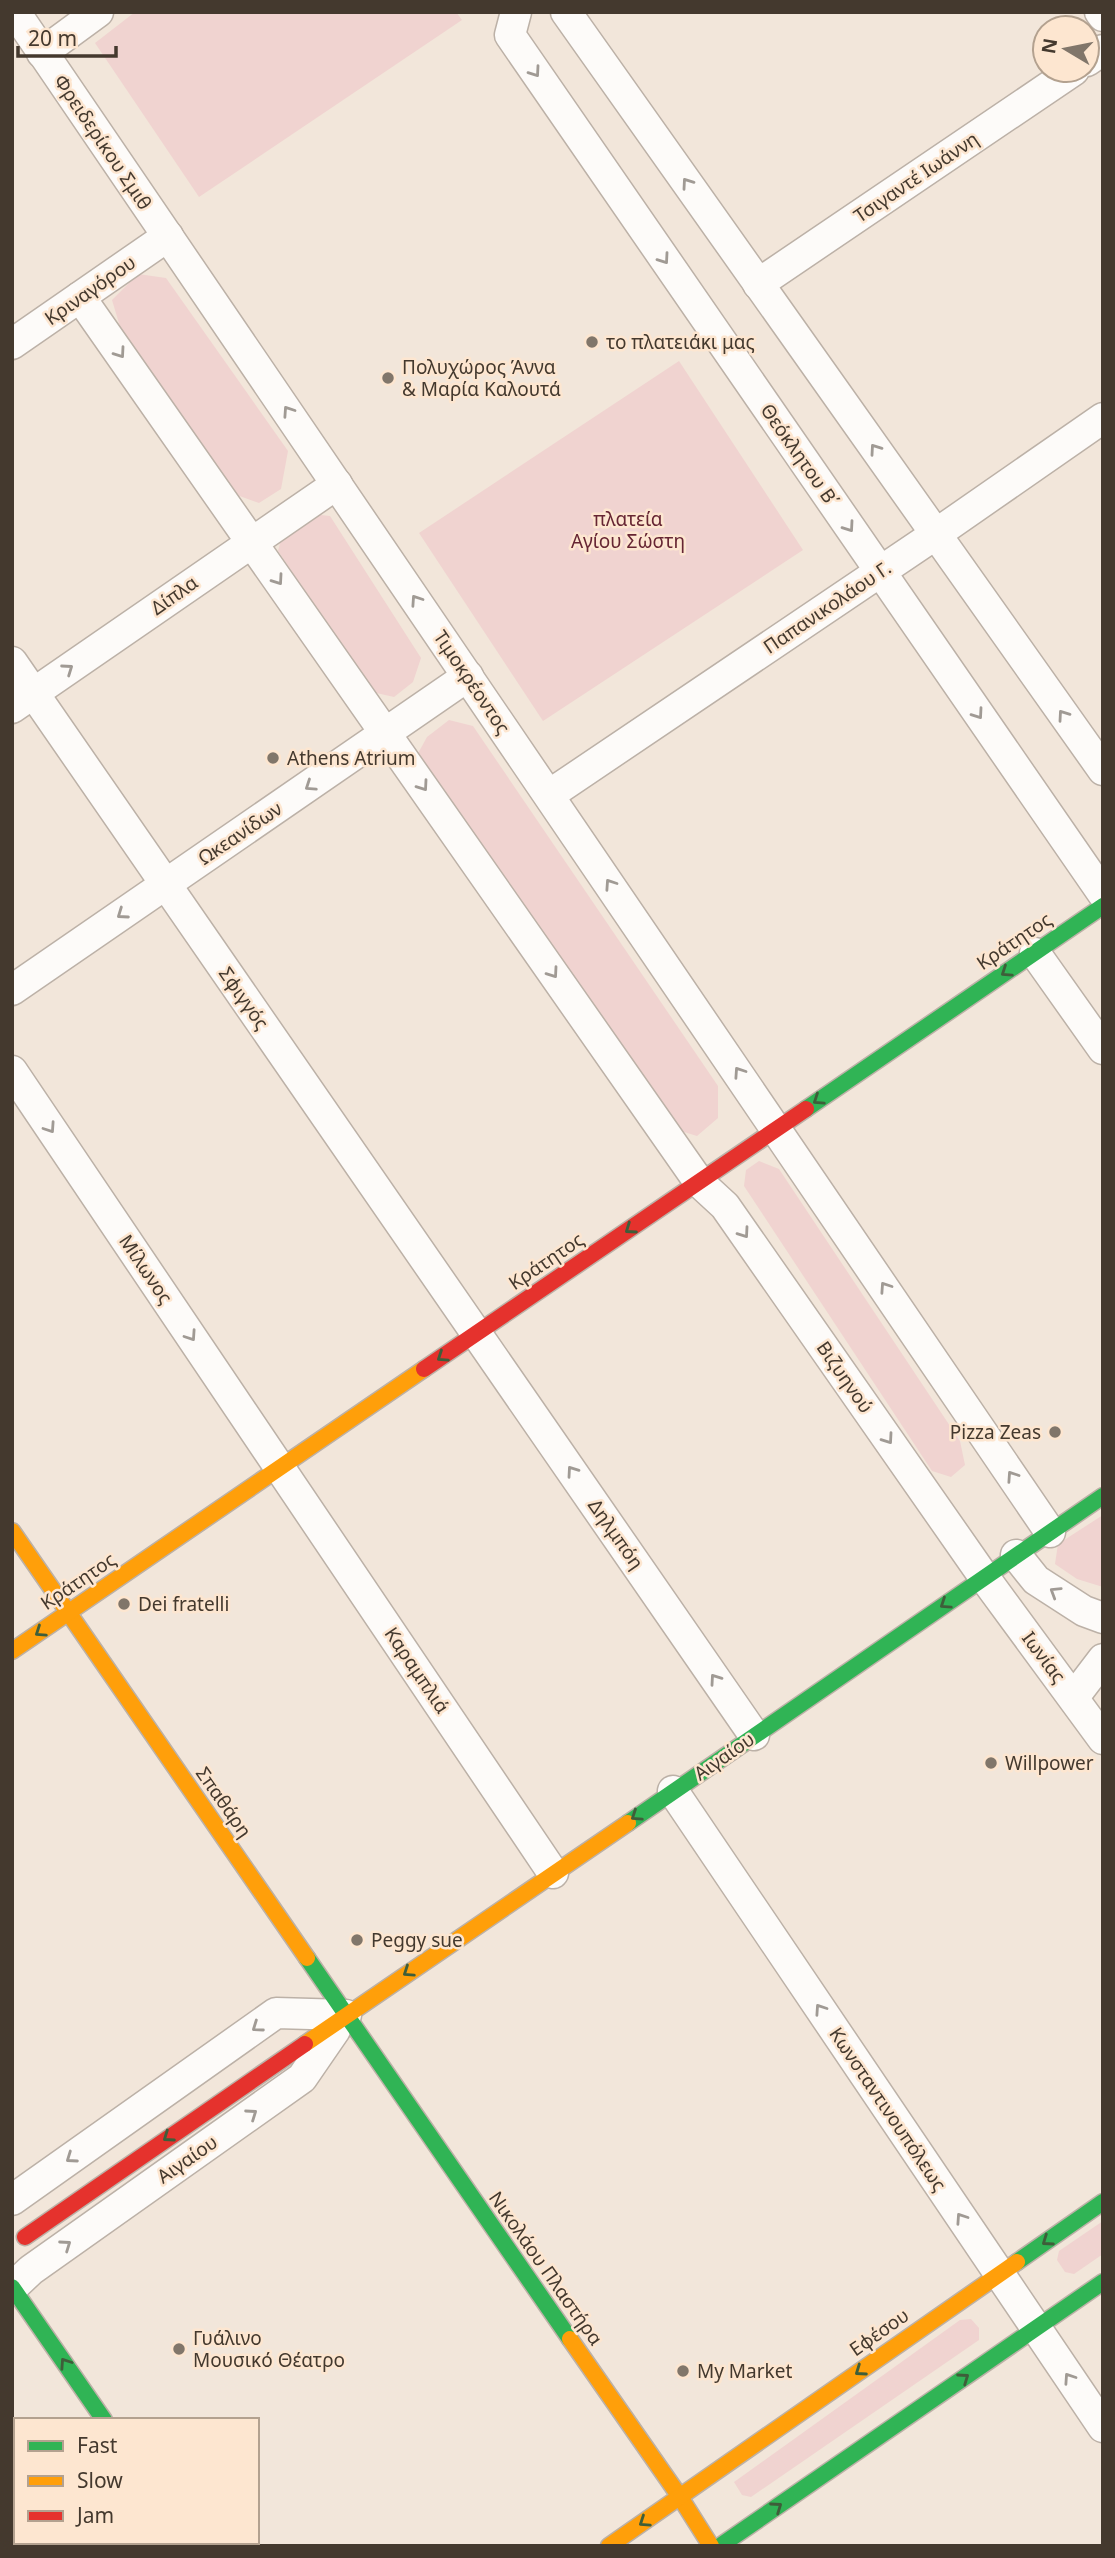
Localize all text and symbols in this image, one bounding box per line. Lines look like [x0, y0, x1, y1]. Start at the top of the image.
scale bar [18, 14, 116, 58]
north arrow [1031, 14, 1101, 84]
text: 20 m [28, 24, 77, 52]
text: N [1035, 36, 1063, 56]
one-way arrow [527, 64, 539, 77]
street label: Φρειδερίκου Σμιθ [48, 69, 158, 215]
street label: Τσιγαντέ Ιωάννη [848, 126, 984, 228]
one-way arrow [683, 178, 695, 191]
street label: Κριναγόρου [39, 249, 141, 331]
one-way arrow [656, 251, 668, 264]
place label: το πλατειάκι μας [606, 329, 755, 355]
marker: το πλατειάκι μας [584, 334, 600, 350]
one-way arrow [112, 345, 124, 358]
place label: Πολυχώρος Άννα & Μαρία Καλουτά [402, 354, 561, 402]
marker: Πολυχώρος Άννα & Μαρία Καλουτά [380, 370, 396, 386]
street label: Θεόκλητου Β΄ [755, 398, 845, 512]
one-way arrow [284, 406, 296, 419]
one-way arrow [871, 444, 883, 457]
park label: πλατεία Αγίου Σώστη [571, 506, 685, 554]
one-way arrow [841, 519, 853, 532]
street label: Παπανικολάου Γ. [758, 555, 896, 659]
street label: Δίπλα [145, 569, 203, 621]
one-way arrow [270, 572, 283, 585]
one-way arrow [411, 594, 424, 607]
street label: Τιμοκρέοντος [428, 625, 516, 739]
one-way arrow [60, 665, 73, 677]
one-way arrow [970, 706, 983, 719]
one-way arrow [1059, 710, 1071, 723]
place label: Athens Atrium [287, 745, 416, 771]
marker: Athens Atrium [265, 750, 281, 766]
one-way arrow [305, 778, 318, 790]
one-way arrow [415, 778, 427, 791]
street label: Ωκεανίδων [193, 795, 287, 871]
one-way arrow [606, 879, 619, 892]
one-way arrow [117, 906, 130, 918]
street label: Κράτητος [971, 906, 1057, 976]
street label: Σφιγγός [213, 962, 275, 1034]
one-way arrow [1001, 964, 1014, 976]
one-way arrow [545, 965, 558, 978]
one-way arrow [735, 1067, 747, 1080]
one-way arrow [813, 1092, 826, 1105]
one-way arrow [42, 1120, 55, 1133]
one-way arrow [625, 1221, 638, 1234]
one-way arrow [736, 1225, 748, 1238]
street label: Κράτητος [503, 1226, 589, 1296]
street label: Μίλωνος [113, 1229, 179, 1309]
one-way arrow [881, 1282, 893, 1295]
one-way arrow [183, 1329, 196, 1342]
street label: Βιζυηνού [811, 1336, 879, 1418]
one-way arrow [437, 1349, 450, 1361]
place label: Pizza Zeas [950, 1419, 1041, 1445]
marker: Pizza Zeas [1047, 1424, 1063, 1440]
one-way arrow [880, 1431, 892, 1444]
one-way arrow [568, 1466, 580, 1479]
one-way arrow [1007, 1470, 1020, 1483]
street label: Δηλμπόη [582, 1494, 650, 1574]
street label: Κράτητος [35, 1546, 121, 1616]
one-way arrow [1050, 1588, 1063, 1600]
place label: Dei fratelli [138, 1591, 229, 1617]
marker: Dei fratelli [116, 1596, 132, 1612]
one-way arrow [940, 1596, 953, 1608]
street label: Καραμπλιά [379, 1622, 455, 1718]
one-way arrow [35, 1624, 48, 1636]
street label: Ιωνίας [1016, 1626, 1072, 1688]
one-way arrow [711, 1674, 723, 1687]
street label: Αιγαίου [689, 1726, 759, 1786]
place label: Willpower [1005, 1750, 1094, 1776]
marker: Willpower [983, 1755, 999, 1771]
street label: Σπαθάρη [190, 1761, 258, 1843]
one-way arrow [631, 1808, 644, 1821]
place label: Peggy sue [371, 1927, 463, 1953]
marker: Peggy sue [349, 1932, 365, 1948]
one-way arrow [403, 1964, 416, 1977]
one-way arrow [815, 2003, 828, 2016]
one-way arrow [252, 2019, 265, 2031]
street label: Κωνσταντινουπόλεως [823, 2022, 953, 2196]
one-way arrow [244, 2110, 257, 2122]
street label: Αιγαίου [152, 2129, 222, 2189]
one-way arrow [163, 2129, 176, 2142]
one-way arrow [66, 2150, 79, 2162]
street label: Νικολάου Πλαστήρα [483, 2186, 609, 2350]
one-way arrow [956, 2212, 969, 2225]
one-way arrow [1042, 2233, 1055, 2245]
one-way arrow [58, 2241, 71, 2253]
street label: Εφέσου [844, 2302, 914, 2362]
place label: Γυάλινο Μουσικό Θέατρο [193, 2325, 345, 2373]
marker: Γυάλινο Μουσικό Θέατρο [171, 2341, 187, 2357]
one-way arrow [60, 2358, 73, 2371]
place label: My Market [697, 2358, 792, 2384]
marker: My Market [675, 2363, 691, 2379]
one-way arrow [855, 2363, 868, 2375]
one-way arrow [1065, 2373, 1077, 2386]
one-way arrow [956, 2374, 969, 2386]
legend [14, 2418, 259, 2544]
text: Fast [77, 2431, 118, 2459]
text: Slow [77, 2466, 123, 2494]
text: Jam [75, 2501, 114, 2529]
one-way arrow [769, 2503, 782, 2516]
one-way arrow [639, 2513, 652, 2526]

